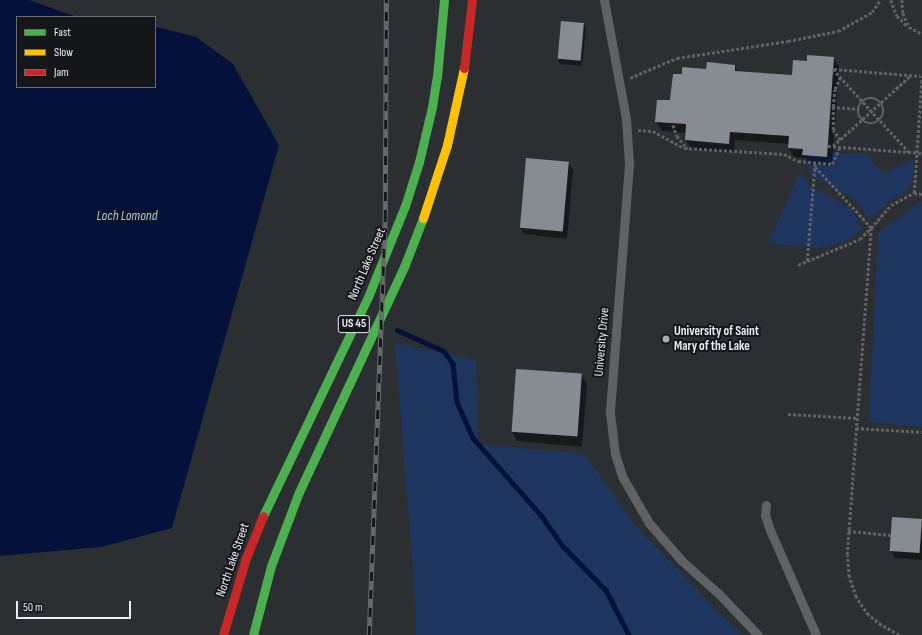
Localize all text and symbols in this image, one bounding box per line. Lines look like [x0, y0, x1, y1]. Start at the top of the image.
legend [16, 16, 156, 88]
text: Fast [54, 25, 71, 40]
text: Slow [54, 45, 73, 60]
text: Jam [54, 65, 69, 80]
water label: Loch Lomond [97, 208, 157, 224]
street label: North Lake Street [345, 226, 389, 302]
street label: University Drive [591, 307, 613, 377]
road number: US 45 [337, 314, 371, 334]
place label: University of Saint Mary of the Lake [674, 324, 759, 355]
marker: University of Saint Mary of the Lake [661, 334, 671, 344]
street label: North Lake Street [213, 521, 253, 599]
scale bar [18, 593, 133, 619]
text: 50 m [23, 600, 43, 615]

